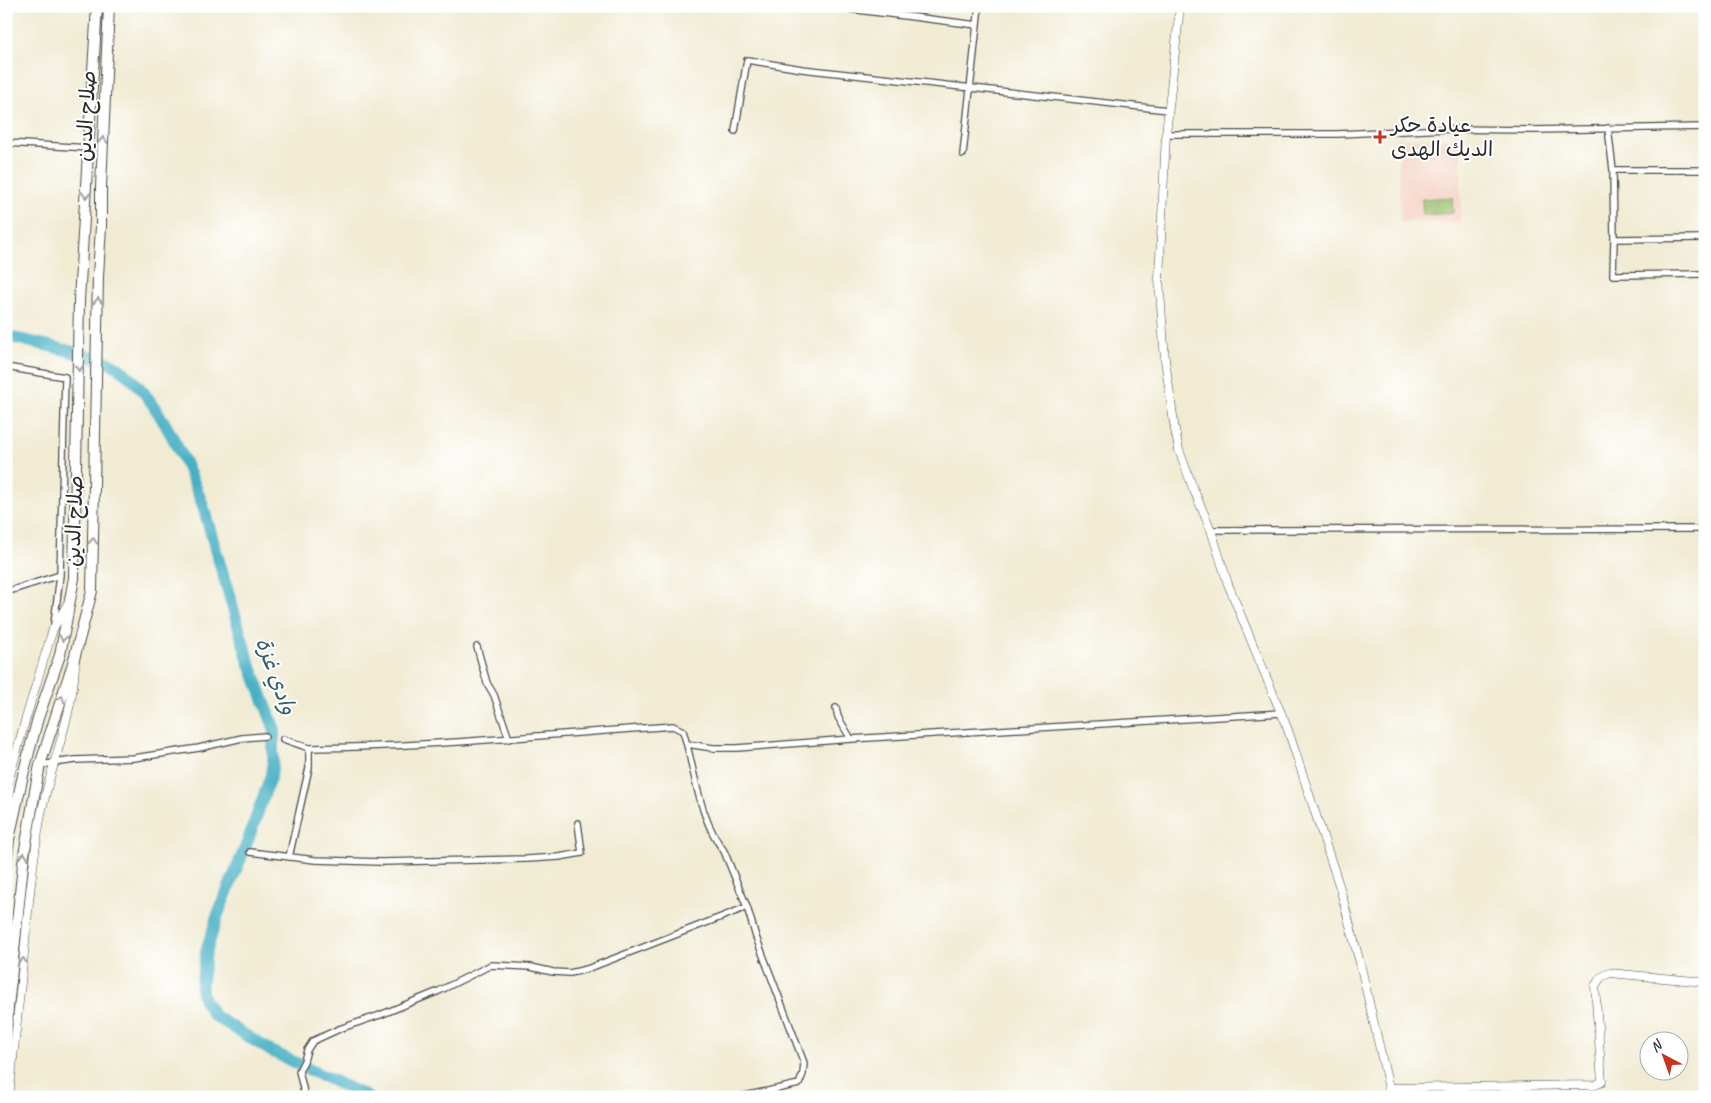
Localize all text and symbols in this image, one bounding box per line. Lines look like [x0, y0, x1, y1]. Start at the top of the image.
street label: صلاح الدين [71, 70, 102, 162]
place label: عيادة حكر الديك الهدى [1389, 112, 1493, 162]
marker: عيادة حكر الديك الهدى [1373, 130, 1387, 144]
one-way arrow [98, 136, 109, 144]
one-way arrow [80, 191, 91, 199]
one-way arrow [92, 297, 103, 305]
one-way arrow [74, 365, 84, 373]
street label: صلاح الدين [59, 475, 90, 567]
one-way arrow [87, 536, 98, 544]
water label: وادي غزة [248, 633, 303, 719]
one-way arrow [59, 634, 69, 642]
one-way arrow [55, 695, 65, 703]
one-way arrow [18, 852, 29, 860]
one-way arrow [17, 957, 28, 965]
north arrow [1638, 1030, 1688, 1080]
text: N [1647, 1036, 1666, 1056]

